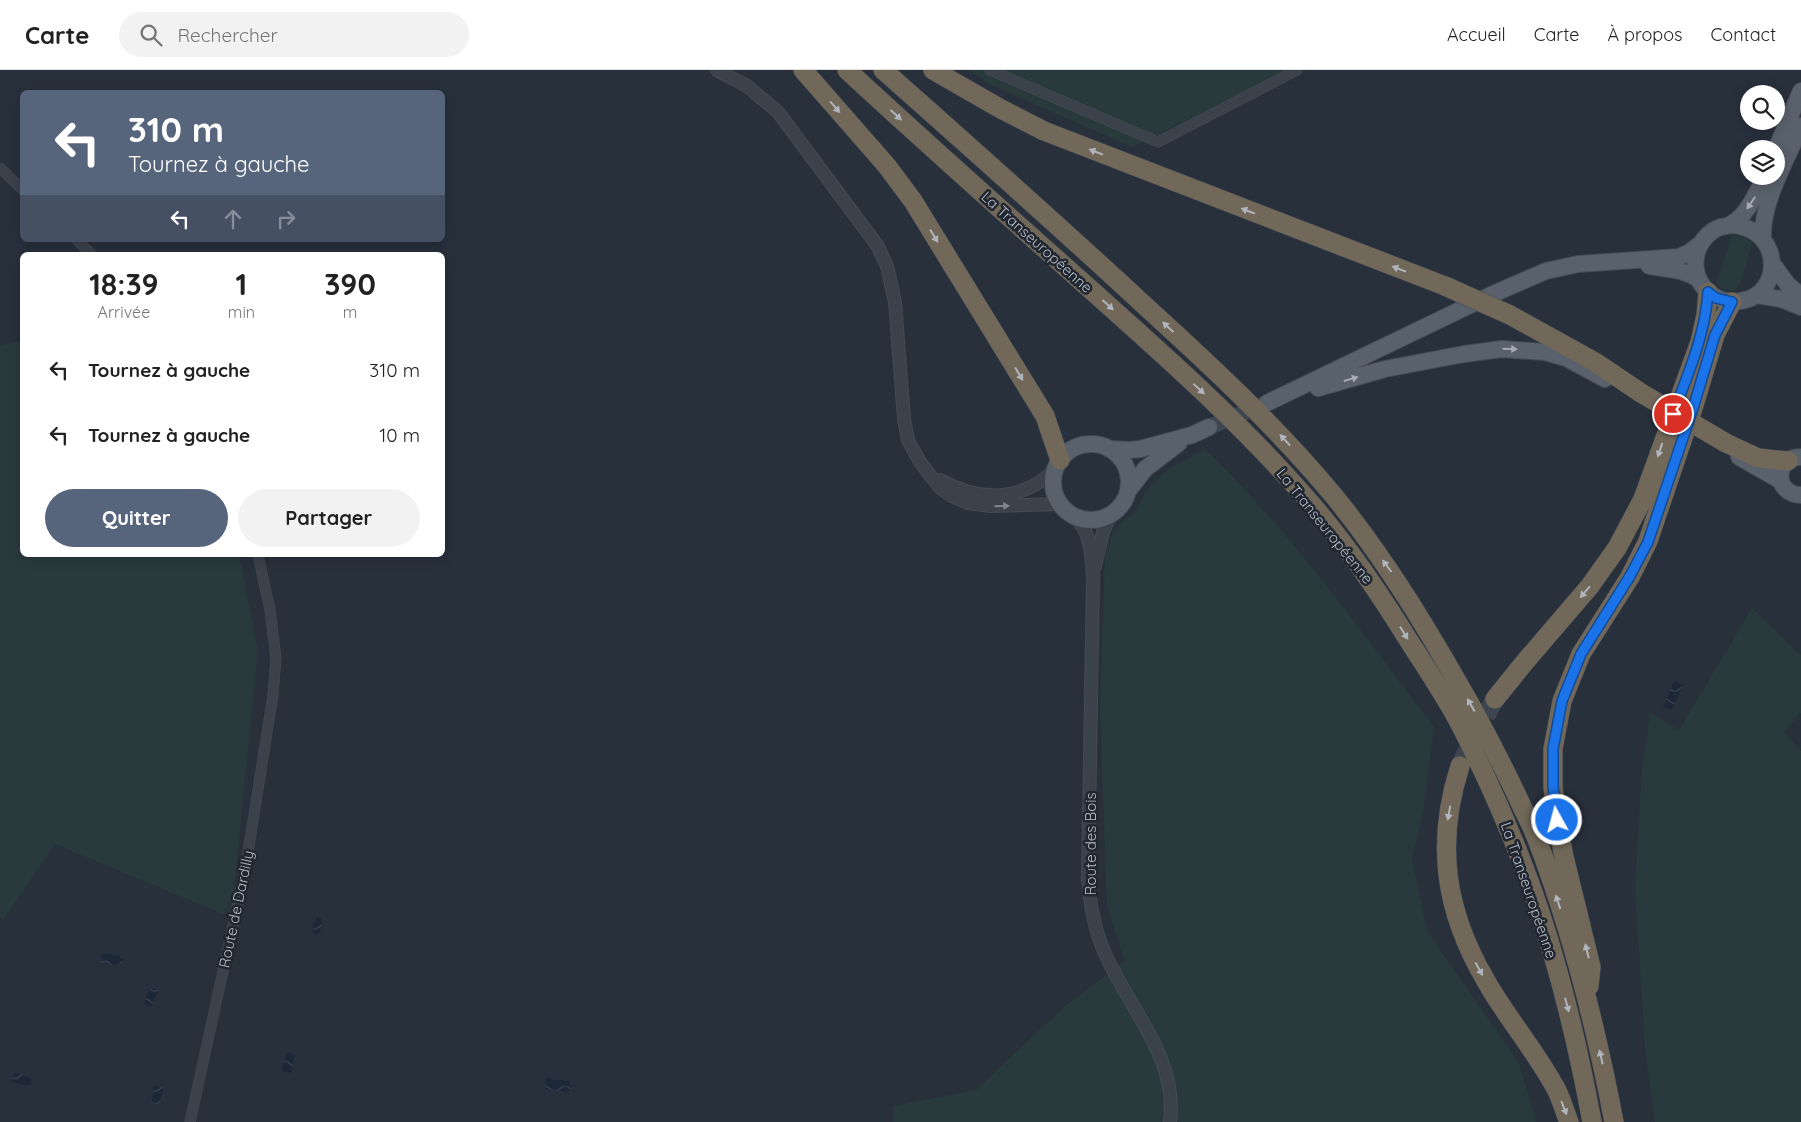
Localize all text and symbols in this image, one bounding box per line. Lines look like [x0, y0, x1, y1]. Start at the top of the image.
search box [119, 12, 469, 57]
text: Carte [25, 20, 89, 50]
icon: search [137, 21, 165, 49]
text: Rechercher [177, 23, 278, 47]
text: Accueil [1447, 23, 1506, 46]
text: Carte [1534, 23, 1579, 46]
text: À propos [1607, 23, 1683, 46]
text: Contact [1711, 23, 1776, 46]
map controls [1740, 85, 1785, 185]
button: search [1740, 85, 1785, 130]
one-way arrow [829, 100, 841, 112]
text: 310 m [128, 107, 224, 151]
one-way arrow [889, 109, 901, 121]
icon: left [45, 110, 110, 175]
button: layers [1740, 140, 1785, 185]
one-way arrow [1089, 147, 1103, 155]
text: Tournez à gauche [128, 150, 310, 178]
street label: La Transeuropéenne [977, 187, 1097, 297]
one-way arrow [1746, 197, 1755, 210]
icon: left [166, 205, 194, 233]
icon: ahead [219, 205, 247, 233]
icon: right [272, 205, 300, 233]
one-way arrow [1240, 206, 1255, 214]
one-way arrow [929, 229, 938, 242]
one-way arrow [1392, 264, 1406, 272]
text: 18:39 [89, 265, 159, 303]
text: 1 [236, 265, 247, 303]
text: 390 [324, 265, 376, 303]
one-way arrow [1101, 299, 1113, 311]
text: Arrivée [98, 302, 150, 322]
text: min [228, 302, 255, 322]
text: m [343, 302, 357, 322]
one-way arrow [1163, 321, 1175, 333]
one-way arrow [1502, 345, 1518, 353]
icon: left [45, 356, 73, 384]
text: Tournez à gauche [88, 358, 250, 382]
text: 310 m [369, 358, 420, 382]
one-way arrow [1015, 367, 1024, 380]
one-way arrow [1343, 375, 1358, 383]
one-way arrow [1193, 383, 1205, 395]
pin [1652, 393, 1694, 435]
icon: arrive [1659, 400, 1687, 428]
icon: left [45, 421, 73, 449]
text: Tournez à gauche [88, 423, 250, 447]
text: 10 m [379, 423, 420, 447]
one-way arrow [1279, 434, 1291, 446]
one-way arrow [1656, 443, 1664, 458]
street label: La Transeuropéenne [1273, 464, 1377, 588]
button: Quitter [45, 489, 228, 547]
button: Partager [238, 489, 420, 547]
one-way arrow [994, 502, 1010, 510]
one-way arrow [1381, 560, 1392, 573]
one-way arrow [1579, 586, 1591, 598]
one-way arrow [1400, 626, 1409, 640]
one-way arrow [1466, 699, 1475, 712]
street label: Route des Bois [1081, 793, 1100, 895]
position arrow [1530, 793, 1582, 845]
one-way arrow [1444, 805, 1452, 821]
street label: La Transeuropéenne [1497, 819, 1561, 961]
street label: Route de Dardilly [214, 849, 258, 969]
one-way arrow [1554, 895, 1562, 910]
one-way arrow [1583, 944, 1591, 959]
one-way arrow [1475, 963, 1484, 976]
one-way arrow [1563, 997, 1571, 1012]
one-way arrow [1597, 1050, 1605, 1065]
one-way arrow [1560, 1101, 1568, 1115]

